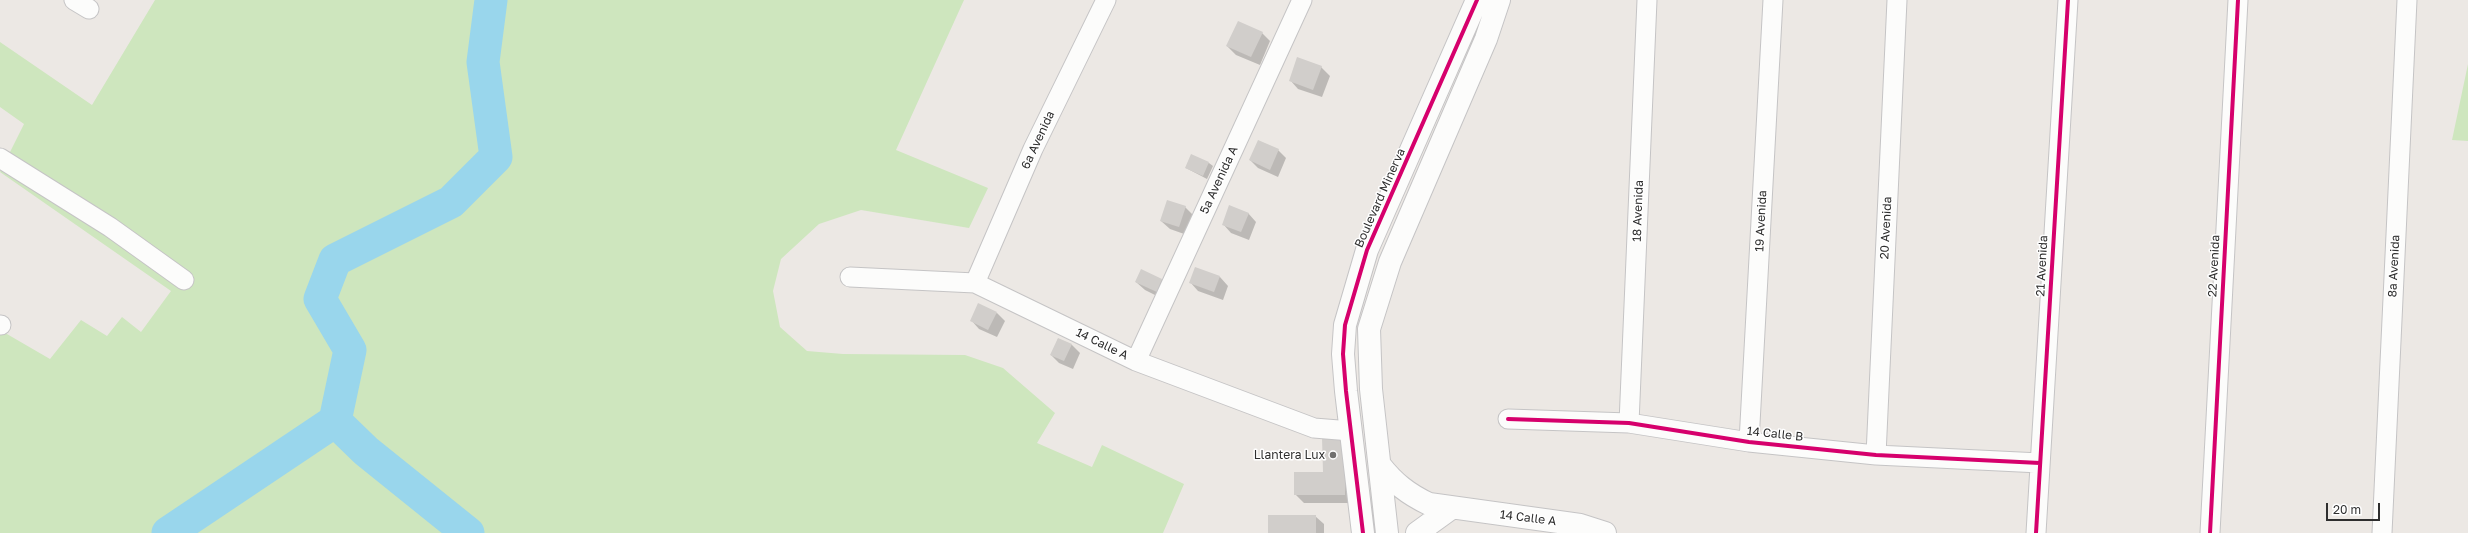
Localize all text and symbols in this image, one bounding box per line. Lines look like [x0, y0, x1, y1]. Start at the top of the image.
street label: 6a Avenida [1018, 109, 1058, 171]
street label: 5a Avenida A [1197, 144, 1241, 216]
street label: Boulevard Minerva [1352, 146, 1408, 250]
street label: 18 Avenida [1630, 180, 1646, 242]
street label: 19 Avenida [1752, 190, 1770, 252]
street label: 20 Avenida [1877, 196, 1895, 260]
street label: 22 Avenida [2205, 234, 2223, 298]
street label: 8a Avenida [2385, 234, 2403, 298]
street label: 21 Avenida [2033, 235, 2051, 297]
street label: 14 Calle A [1073, 325, 1131, 363]
street label: 14 Calle B [1746, 424, 1804, 444]
place label: Llantera Lux [1254, 448, 1325, 462]
marker: Llantera Lux [1328, 450, 1338, 460]
scale bar [2328, 495, 2382, 521]
text: 20 m [2333, 502, 2361, 517]
street label: 14 Calle A [1499, 507, 1557, 529]

